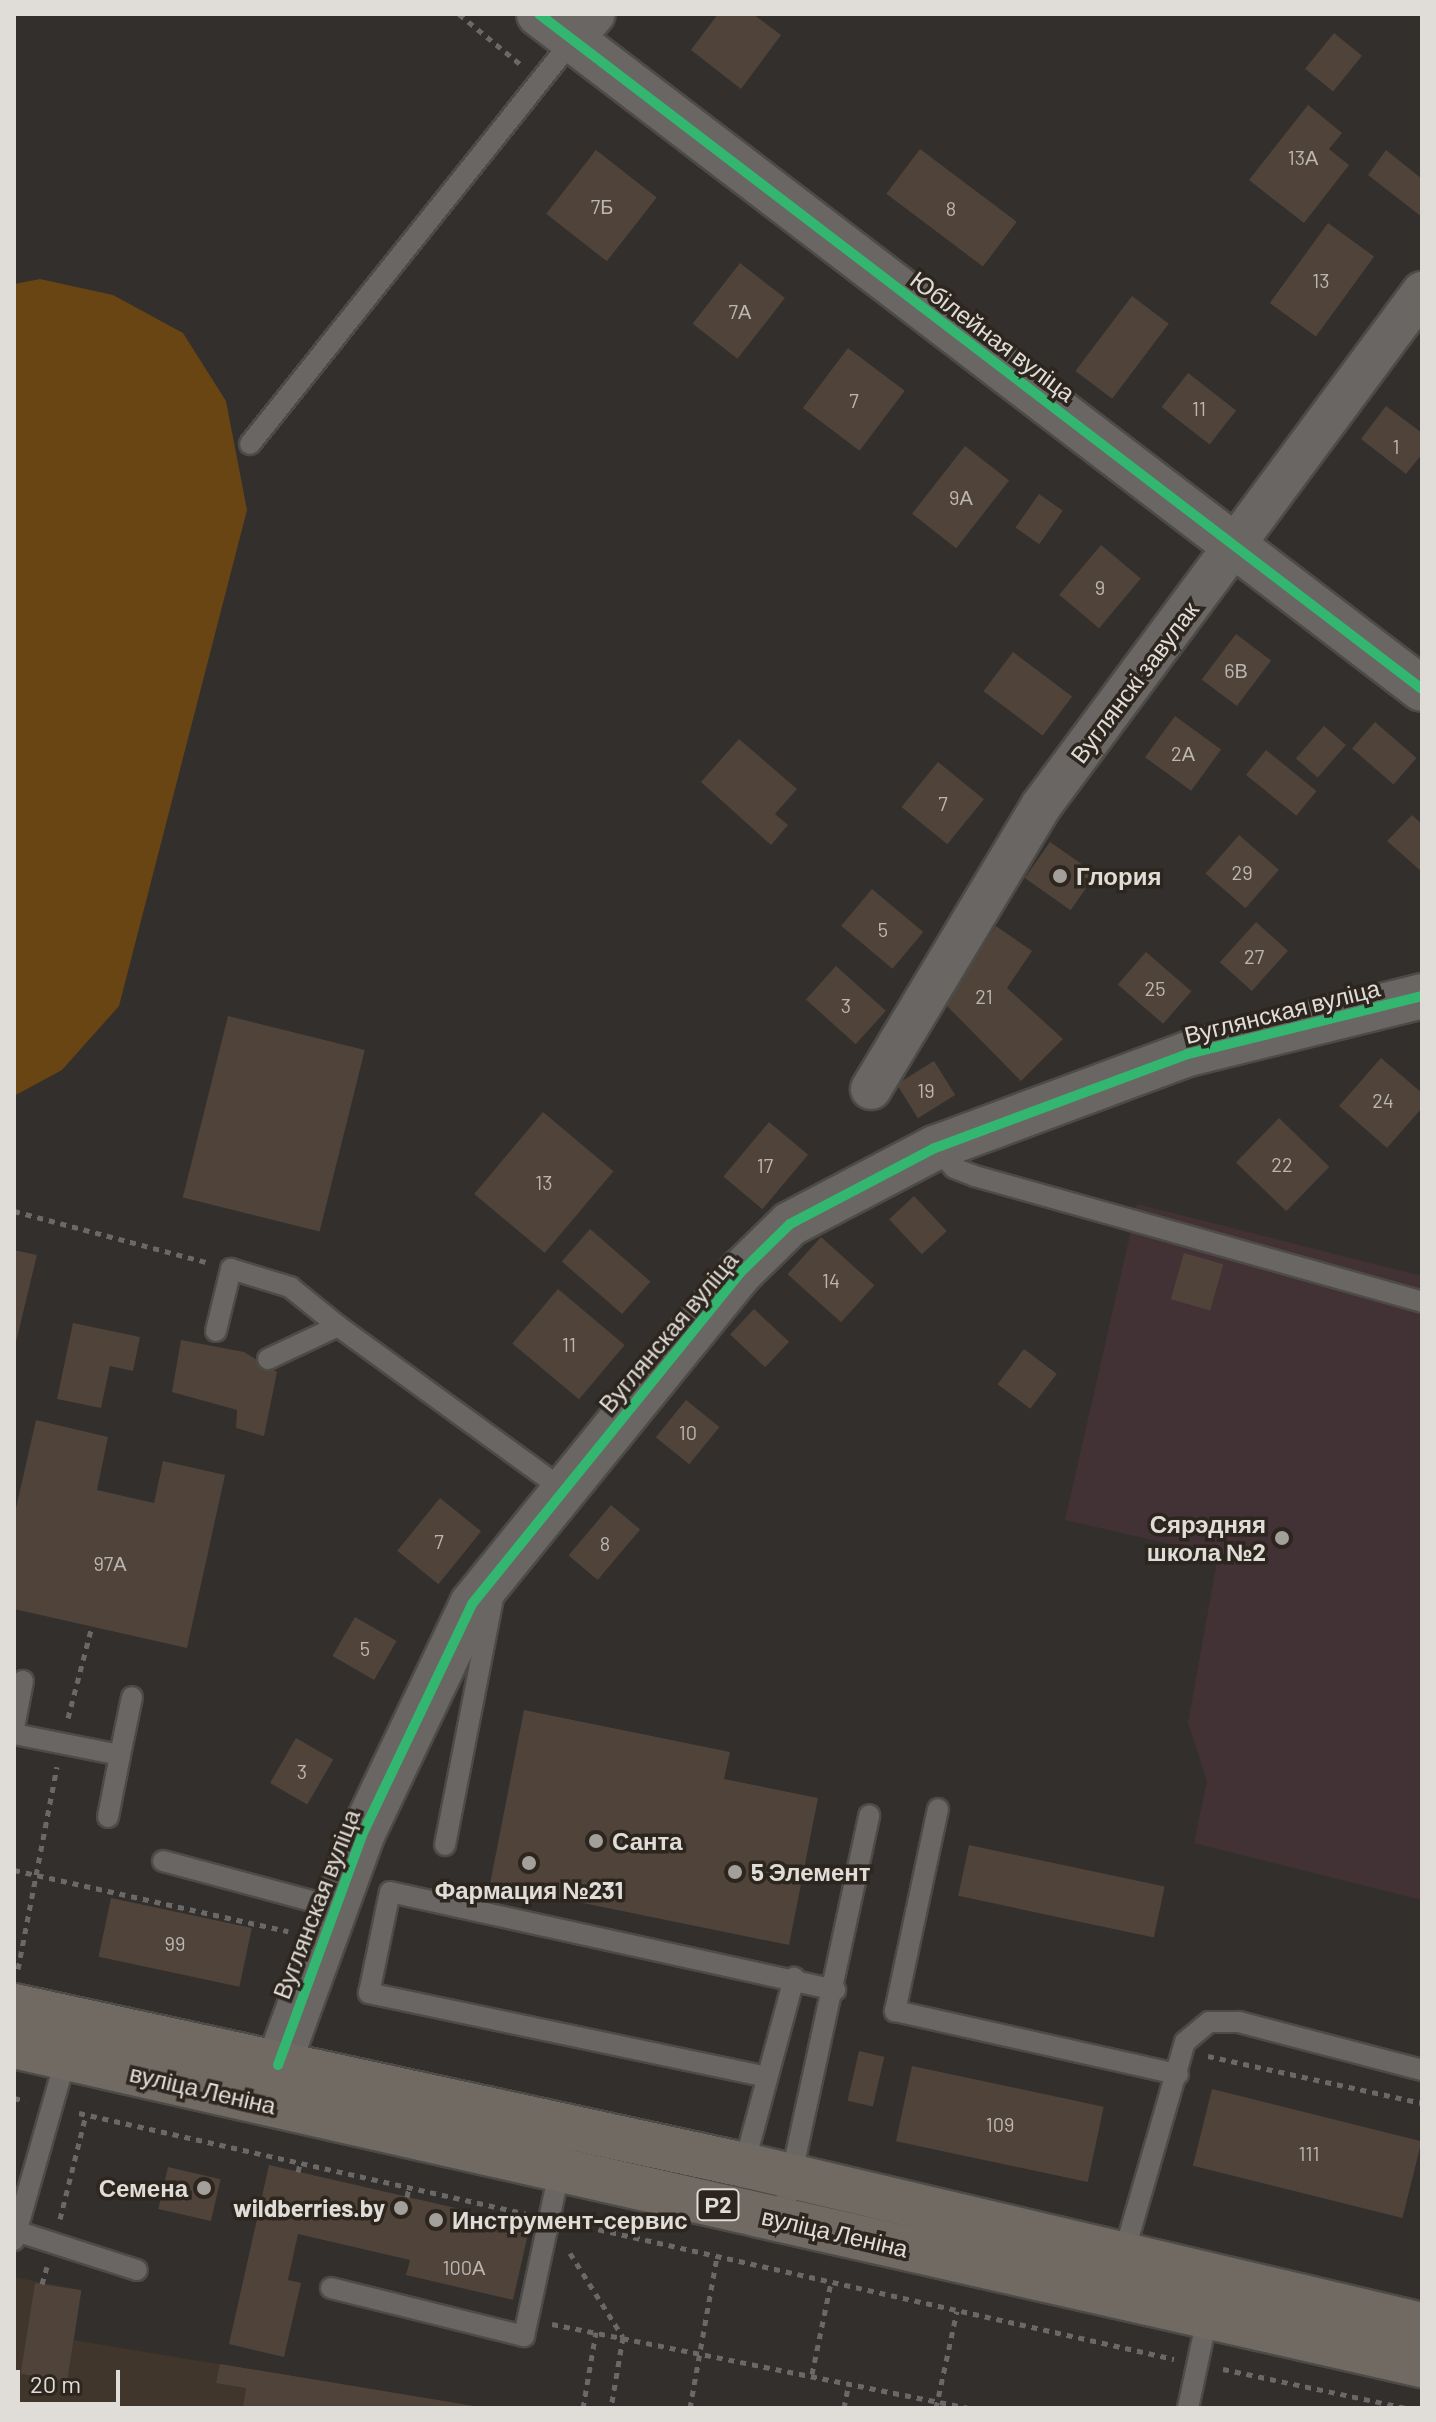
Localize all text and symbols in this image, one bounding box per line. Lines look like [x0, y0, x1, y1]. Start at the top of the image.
house number: 13А [1288, 145, 1318, 169]
house number: 7Б [591, 194, 613, 218]
house number: 8 [946, 196, 956, 220]
street label: Юбілейная вуліца [905, 265, 1081, 407]
house number: 13 [1312, 268, 1330, 292]
house number: 7А [729, 299, 751, 323]
house number: 7 [849, 388, 859, 412]
house number: 11 [1192, 396, 1206, 420]
house number: 1 [1393, 434, 1399, 458]
house number: 9А [949, 485, 973, 509]
house number: 9 [1095, 575, 1105, 599]
street label: Вуглянскі завулак [1064, 596, 1204, 768]
house number: 6В [1224, 658, 1248, 682]
house number: 2А [1171, 741, 1195, 765]
house number: 7 [938, 791, 948, 815]
house number: 29 [1231, 860, 1253, 884]
place label: Глория [1076, 862, 1161, 890]
marker: Глория [1051, 867, 1069, 885]
house number: 5 [878, 917, 888, 941]
house number: 27 [1244, 944, 1264, 968]
street label: Вуглянская вуліца [1181, 973, 1383, 1049]
house number: 25 [1145, 976, 1165, 1000]
house number: 21 [975, 984, 993, 1008]
house number: 3 [841, 993, 851, 1017]
house number: 19 [917, 1078, 935, 1102]
house number: 24 [1372, 1088, 1394, 1112]
house number: 22 [1271, 1152, 1293, 1176]
house number: 17 [757, 1153, 773, 1177]
house number: 13 [535, 1170, 553, 1194]
street label: Вуглянская вуліца [593, 1246, 743, 1418]
house number: 14 [822, 1268, 840, 1292]
house number: 11 [562, 1332, 576, 1356]
house number: 10 [679, 1420, 697, 1444]
place label: Сярэдняя школа №2 [1147, 1510, 1266, 1566]
house number: 7 [434, 1529, 444, 1553]
marker: Сярэдняя школа №2 [1273, 1529, 1291, 1547]
house number: 8 [600, 1531, 610, 1555]
house number: 97А [93, 1551, 127, 1575]
house number: 5 [360, 1636, 370, 1660]
house number: 3 [297, 1759, 307, 1783]
street label: Вуглянская вуліца [267, 1805, 365, 2003]
place label: Санта [612, 1827, 683, 1855]
marker: Санта [587, 1832, 605, 1850]
marker: Фармация №231 [520, 1854, 538, 1872]
place label: 5 Элемент [751, 1858, 871, 1886]
marker: 5 Элемент [726, 1863, 744, 1881]
place label: Фармация №231 [435, 1876, 623, 1904]
house number: 99 [165, 1931, 185, 1955]
street label: вуліца Леніна [127, 2058, 279, 2120]
house number: 109 [986, 2112, 1014, 2136]
house number: 111 [1298, 2141, 1320, 2165]
place label: Семена [99, 2174, 188, 2202]
marker: Семена [195, 2179, 213, 2197]
road number: Р2 [696, 2187, 740, 2223]
place label: wildberries.by [233, 2194, 385, 2222]
marker: wildberries.by [392, 2199, 410, 2217]
street label: вуліца Леніна [759, 2201, 911, 2263]
place label: Инструмент-сервис [452, 2206, 688, 2234]
marker: Инструмент-сервис [427, 2211, 445, 2229]
house number: 100А [443, 2255, 485, 2279]
scale bar [20, 2354, 124, 2404]
text: 20 m [30, 2369, 81, 2398]

